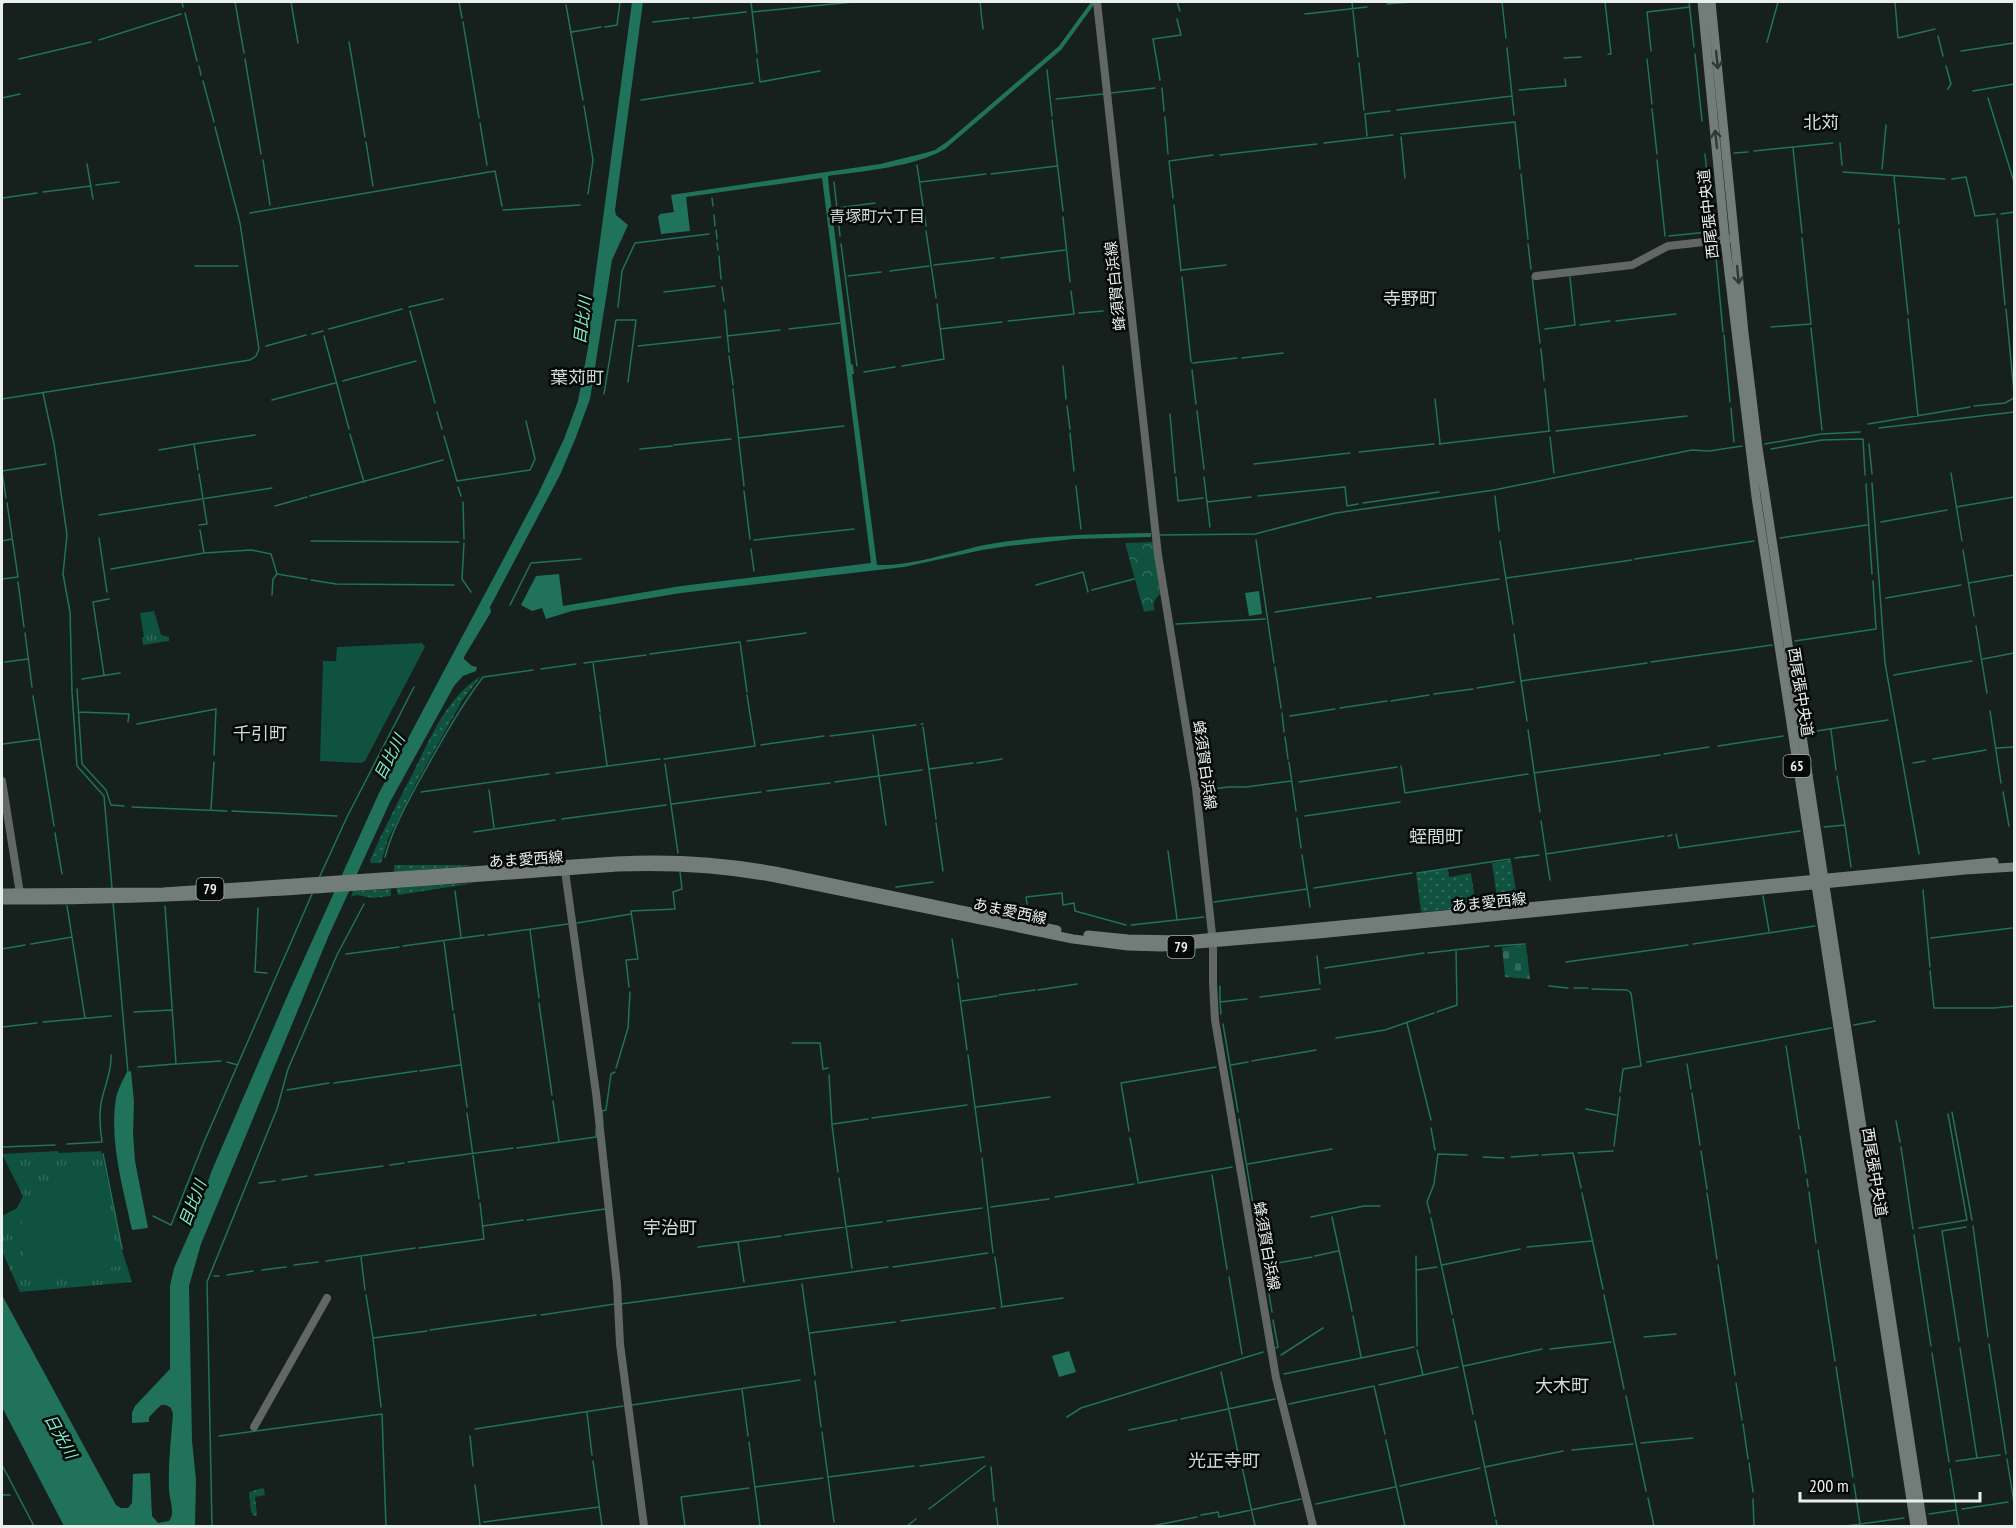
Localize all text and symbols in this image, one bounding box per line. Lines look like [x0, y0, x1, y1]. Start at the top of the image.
one-way arrow [1712, 49, 1723, 69]
district label: 北苅 [1803, 111, 1839, 134]
one-way arrow [1710, 129, 1721, 149]
street label: 西尾張中央道 [1694, 168, 1722, 260]
district label: 青塚町六丁目 [829, 206, 925, 226]
street label: 蜂須賀白浜線 [1101, 240, 1129, 332]
one-way arrow [1733, 264, 1744, 284]
district label: 寺野町 [1383, 287, 1437, 310]
water label: 目比川 [569, 293, 595, 345]
district label: 葉苅町 [550, 366, 604, 389]
street label: 西尾張中央道 [1785, 646, 1817, 738]
street label: 蜂須賀白浜線 [1189, 719, 1221, 811]
district label: 千引町 [233, 722, 287, 745]
water label: 目比川 [369, 729, 410, 783]
road number: 65 [1784, 755, 1810, 777]
district label: 蛭間町 [1409, 825, 1463, 848]
street label: あま愛西線 [488, 847, 564, 871]
road number: 79 [196, 878, 224, 900]
street label: あま愛西線 [1451, 889, 1527, 915]
street label: あま愛西線 [971, 894, 1049, 928]
road number: 79 [1168, 936, 1194, 958]
street label: 西尾張中央道 [1859, 1126, 1891, 1218]
water label: 目比川 [174, 1175, 211, 1229]
street label: 蜂須賀白浜線 [1250, 1200, 1284, 1292]
district label: 宇治町 [643, 1216, 697, 1239]
district label: 大木町 [1535, 1374, 1589, 1397]
water label: 日光川 [41, 1410, 82, 1464]
district label: 光正寺町 [1188, 1449, 1260, 1472]
scale bar [1800, 1465, 1980, 1503]
text: 200 m [1809, 1474, 1849, 1497]

